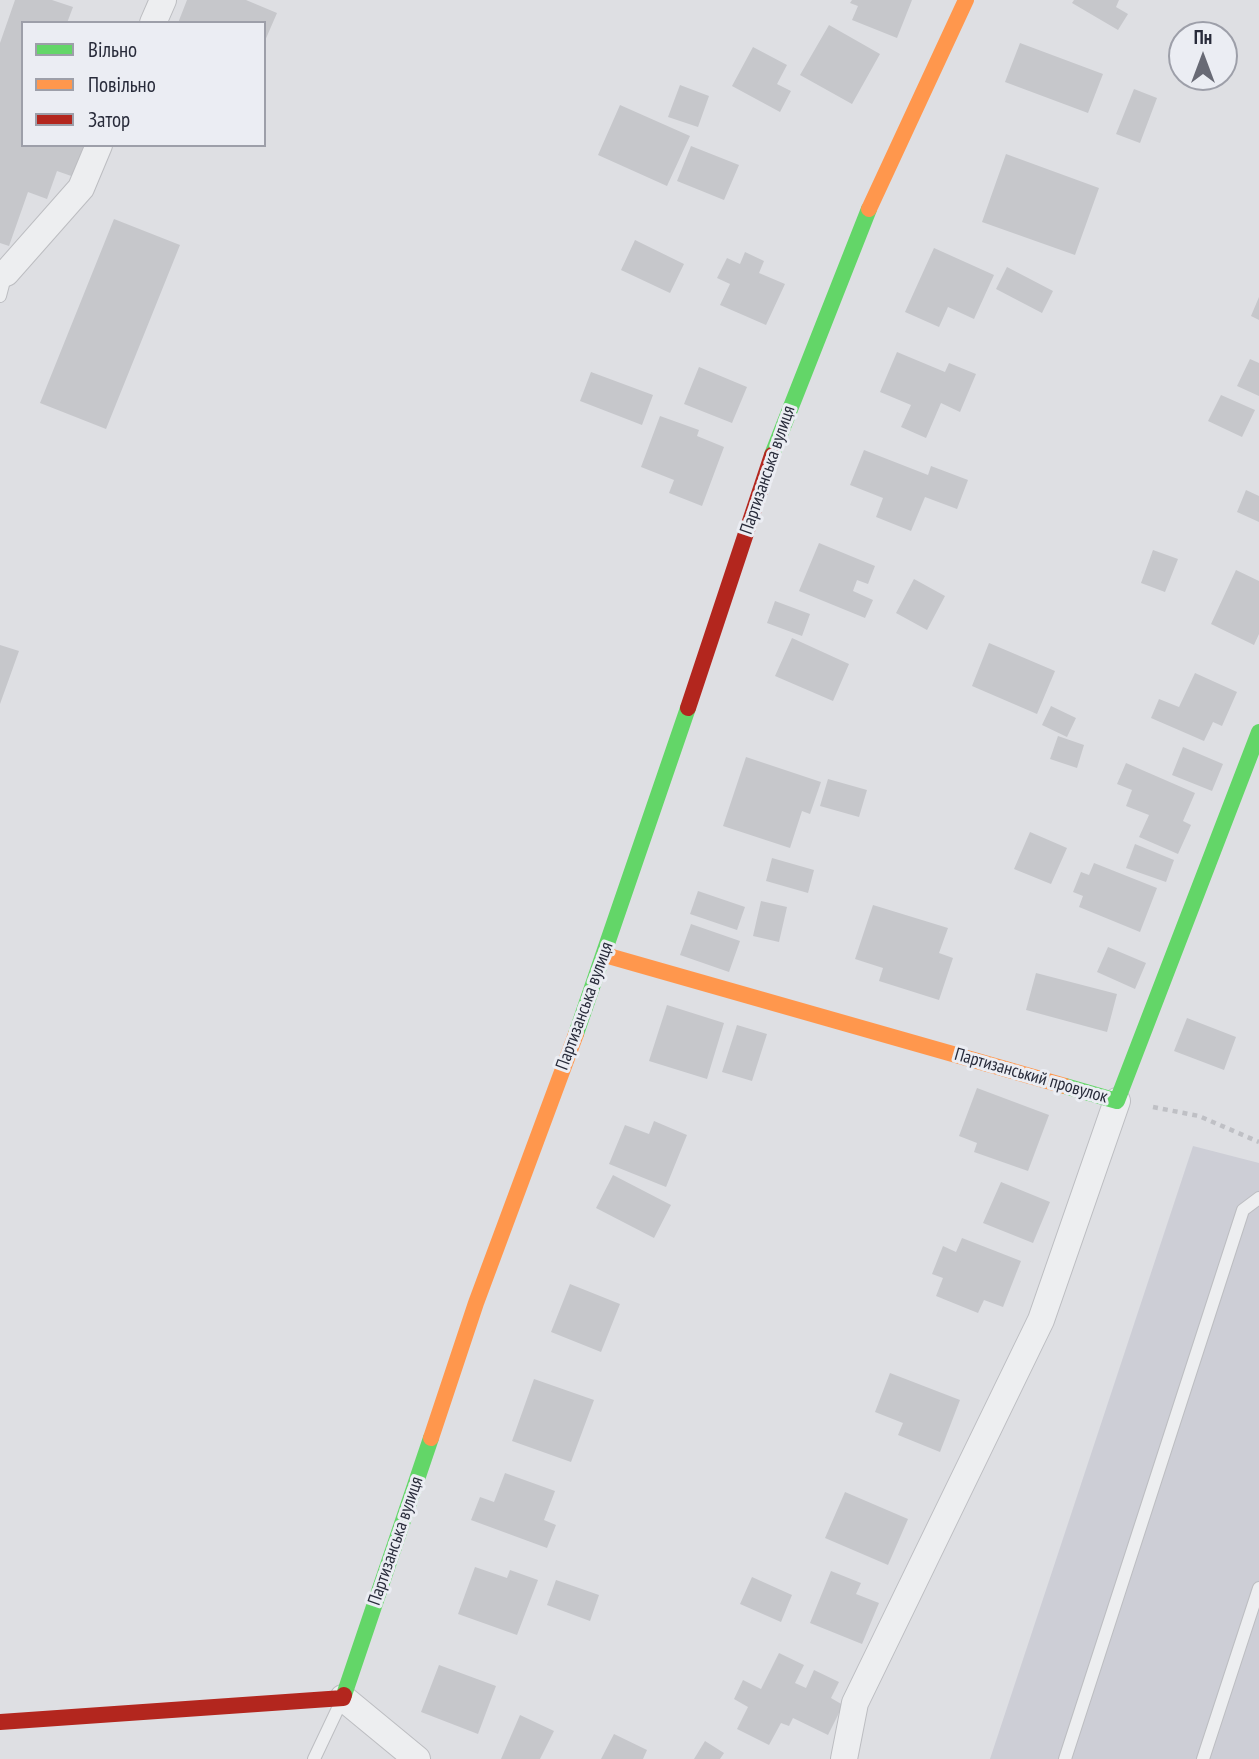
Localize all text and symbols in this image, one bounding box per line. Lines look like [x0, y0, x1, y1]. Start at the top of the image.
legend [21, 21, 266, 147]
north arrow [1168, 21, 1238, 91]
text: Пн [1194, 25, 1212, 49]
text: Вільно [88, 36, 137, 63]
text: Повільно [88, 71, 156, 98]
text: Затор [88, 106, 130, 133]
street label: Партизанська вулиця [736, 403, 800, 537]
street label: Партизанська вулиця [552, 939, 618, 1073]
street label: Партизанський провулок [952, 1044, 1110, 1108]
street label: Партизанська вулиця [364, 1474, 428, 1608]

